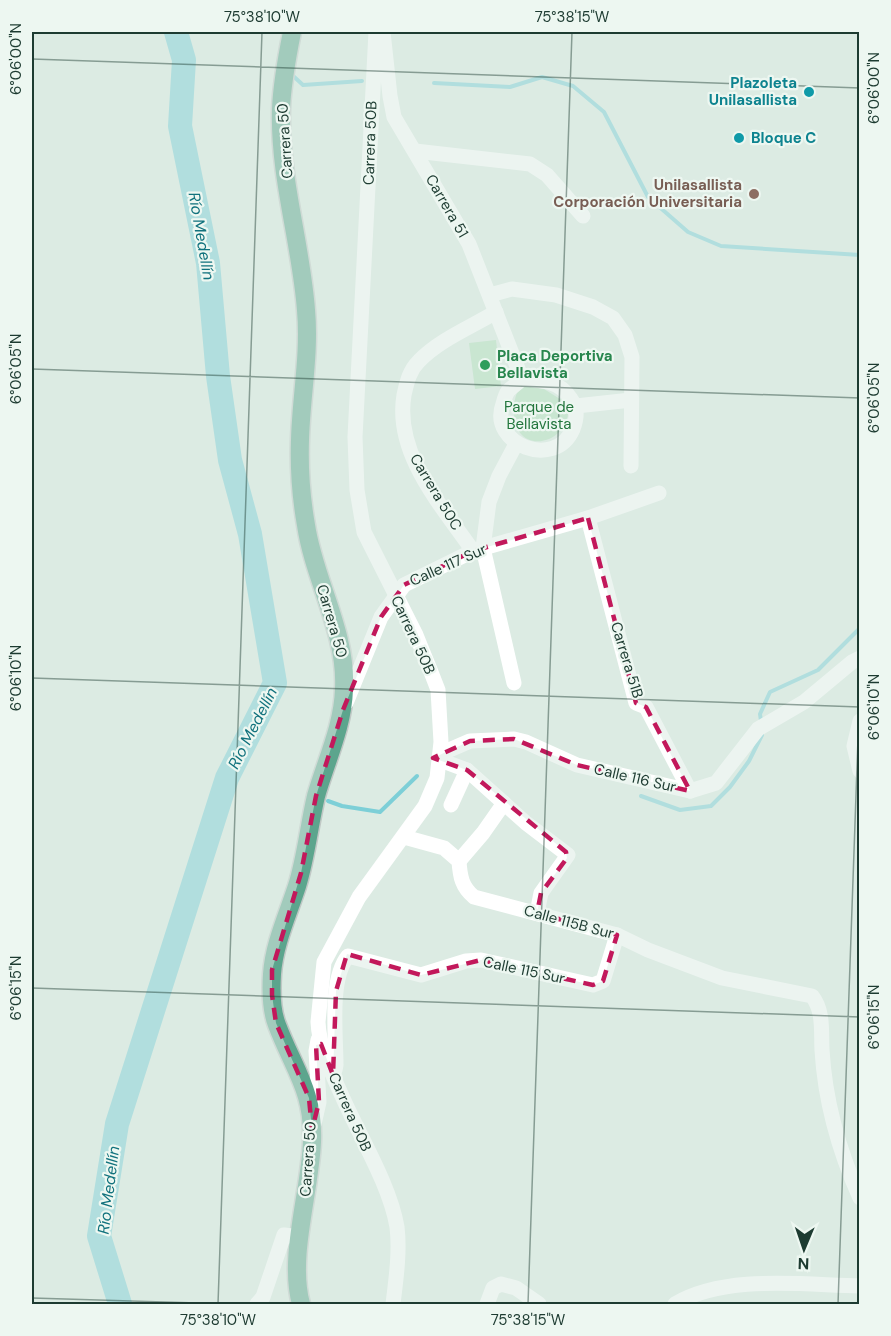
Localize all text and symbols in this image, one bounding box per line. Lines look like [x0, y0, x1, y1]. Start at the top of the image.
text: 75°38'10"W [224, 7, 301, 27]
text: 75°38'15"W [535, 7, 610, 27]
text: 6°06'00"N [6, 23, 26, 95]
text: 6°06'00"N [864, 52, 884, 124]
place label: Plazoleta Unilasallista [709, 73, 797, 110]
marker: Plazoleta Unilasallista [802, 85, 816, 99]
street label: Carrera 50B [359, 100, 381, 186]
street label: Carrera 50 [272, 103, 298, 179]
place label: Bloque C [751, 128, 816, 148]
marker: Bloque C [732, 131, 746, 145]
street label: Carrera 51 [421, 171, 473, 241]
place label: Unilasallista Corporación Universitaria [553, 175, 742, 212]
marker: Unilasallista Corporación Universitaria [747, 187, 761, 201]
water label: Río Medellín [183, 191, 220, 282]
text: 6°06'05"N [6, 334, 26, 404]
place label: Placa Deportiva Bellavista [497, 346, 613, 383]
marker: Placa Deportiva Bellavista [478, 358, 492, 372]
text: 6°06'05"N [864, 363, 884, 433]
park label: Parque de Bellavista [504, 397, 574, 434]
street label: Carrera 50C [405, 450, 467, 534]
street label: Calle 117 Sur [406, 539, 490, 591]
street label: Carrera 50 [312, 582, 352, 660]
street label: Carrera 50B [386, 593, 440, 677]
street label: Carrera 51B [606, 619, 648, 701]
text: 6°06'10"N [6, 645, 26, 711]
text: 6°06'10"N [864, 674, 884, 740]
water label: Río Medellín [223, 684, 282, 773]
street label: Calle 116 Sur [592, 759, 678, 797]
street label: Calle 115B Sur [522, 900, 617, 944]
street label: Calle 115 Sur [481, 952, 567, 989]
text: 6°06'15"N [6, 956, 26, 1020]
text: 6°06'15"N [864, 985, 884, 1049]
street label: Carrera 50B [324, 1069, 376, 1155]
street label: Carrera 50 [295, 1121, 321, 1197]
water label: Río Medellín [93, 1145, 124, 1235]
north arrow [774, 1219, 834, 1279]
text: N [797, 1253, 810, 1274]
text: 75°38'10"W [180, 1310, 257, 1330]
text: 75°38'15"W [491, 1310, 566, 1330]

